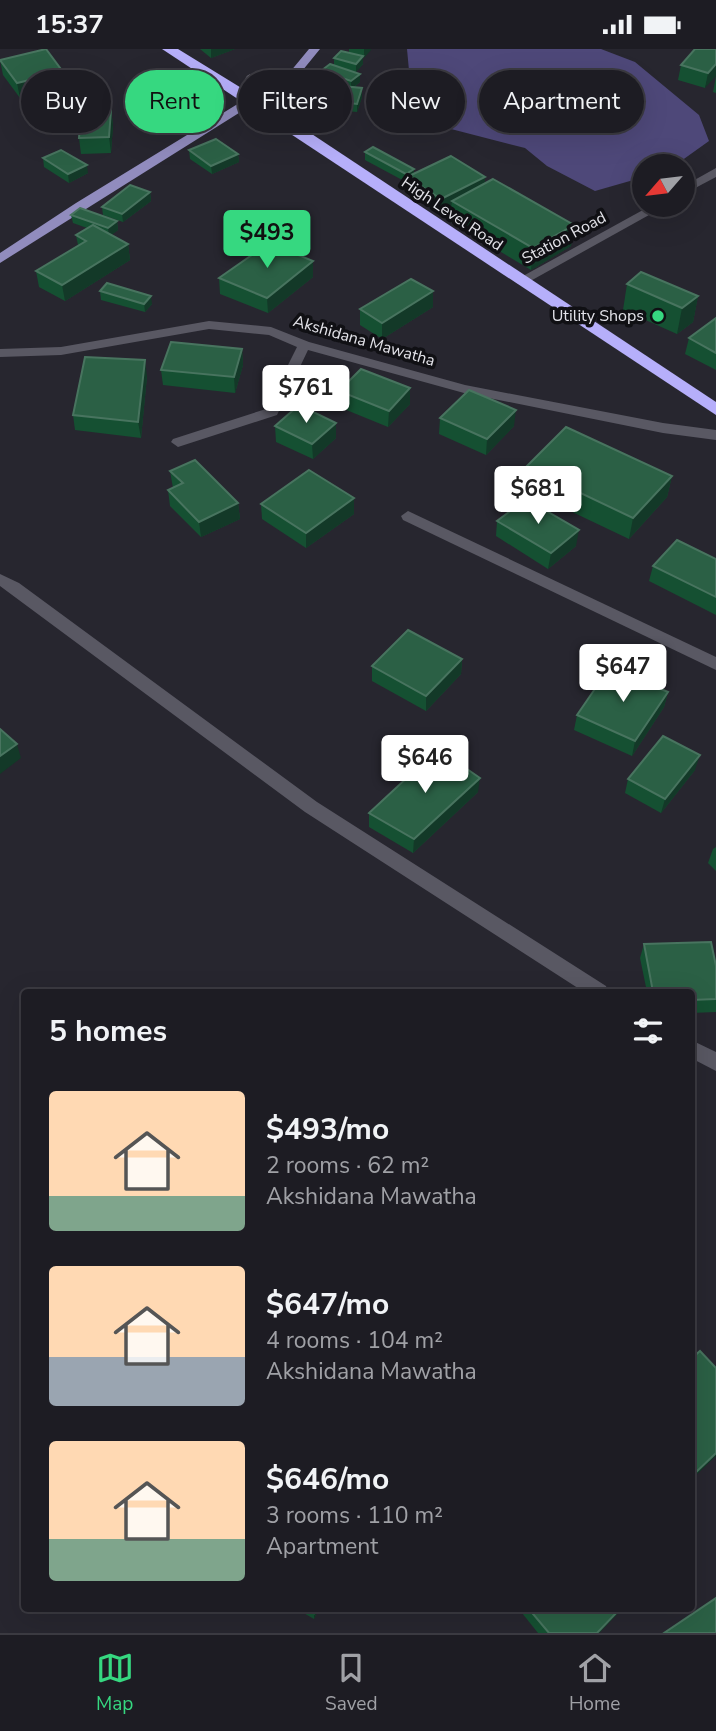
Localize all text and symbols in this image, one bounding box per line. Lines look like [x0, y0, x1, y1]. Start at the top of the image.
text: 15:37 [35, 7, 104, 42]
chip: Buy [21, 70, 111, 133]
chip: Rent [125, 70, 224, 133]
chip: Filters [238, 70, 352, 133]
chip: New [366, 70, 465, 133]
chip: Apartment [479, 70, 644, 133]
north arrow [632, 154, 695, 217]
map controls [632, 154, 695, 217]
street label: High Level Road [397, 172, 507, 256]
street label: Station Road [518, 207, 610, 269]
pin: $493 [226, 211, 308, 270]
text: $493 [239, 217, 295, 248]
place label: Utility Shops [552, 305, 644, 327]
marker: Utility Shops [650, 308, 666, 324]
street label: Akshidana Mawatha [291, 310, 437, 372]
pin: $761 [265, 365, 347, 425]
text: $761 [278, 372, 334, 403]
pin: $681 [497, 467, 579, 526]
text: $681 [510, 473, 566, 504]
pin: $647 [582, 645, 664, 704]
text: $647 [595, 651, 651, 682]
pin: $646 [384, 735, 466, 795]
text: $646 [397, 742, 453, 773]
text: 5 homes [49, 1011, 167, 1052]
icon: filters [629, 1012, 667, 1050]
text: $493/mo [266, 1109, 389, 1150]
icon: home [105, 1119, 189, 1203]
text: 2 rooms · 62 m² [266, 1150, 429, 1181]
text: Akshidana Mawatha [266, 1181, 477, 1212]
text: $647/mo [266, 1284, 389, 1325]
icon: home [105, 1294, 189, 1378]
text: 4 rooms · 104 m² [266, 1325, 443, 1356]
text: Akshidana Mawatha [266, 1356, 477, 1387]
text: $646/mo [266, 1459, 389, 1500]
icon: home [105, 1469, 189, 1553]
text: 3 rooms · 110 m² [266, 1500, 443, 1531]
text: Apartment [266, 1531, 378, 1562]
tab: Map [96, 1649, 134, 1717]
tab: Saved [325, 1649, 378, 1717]
tab: Home [569, 1649, 620, 1717]

